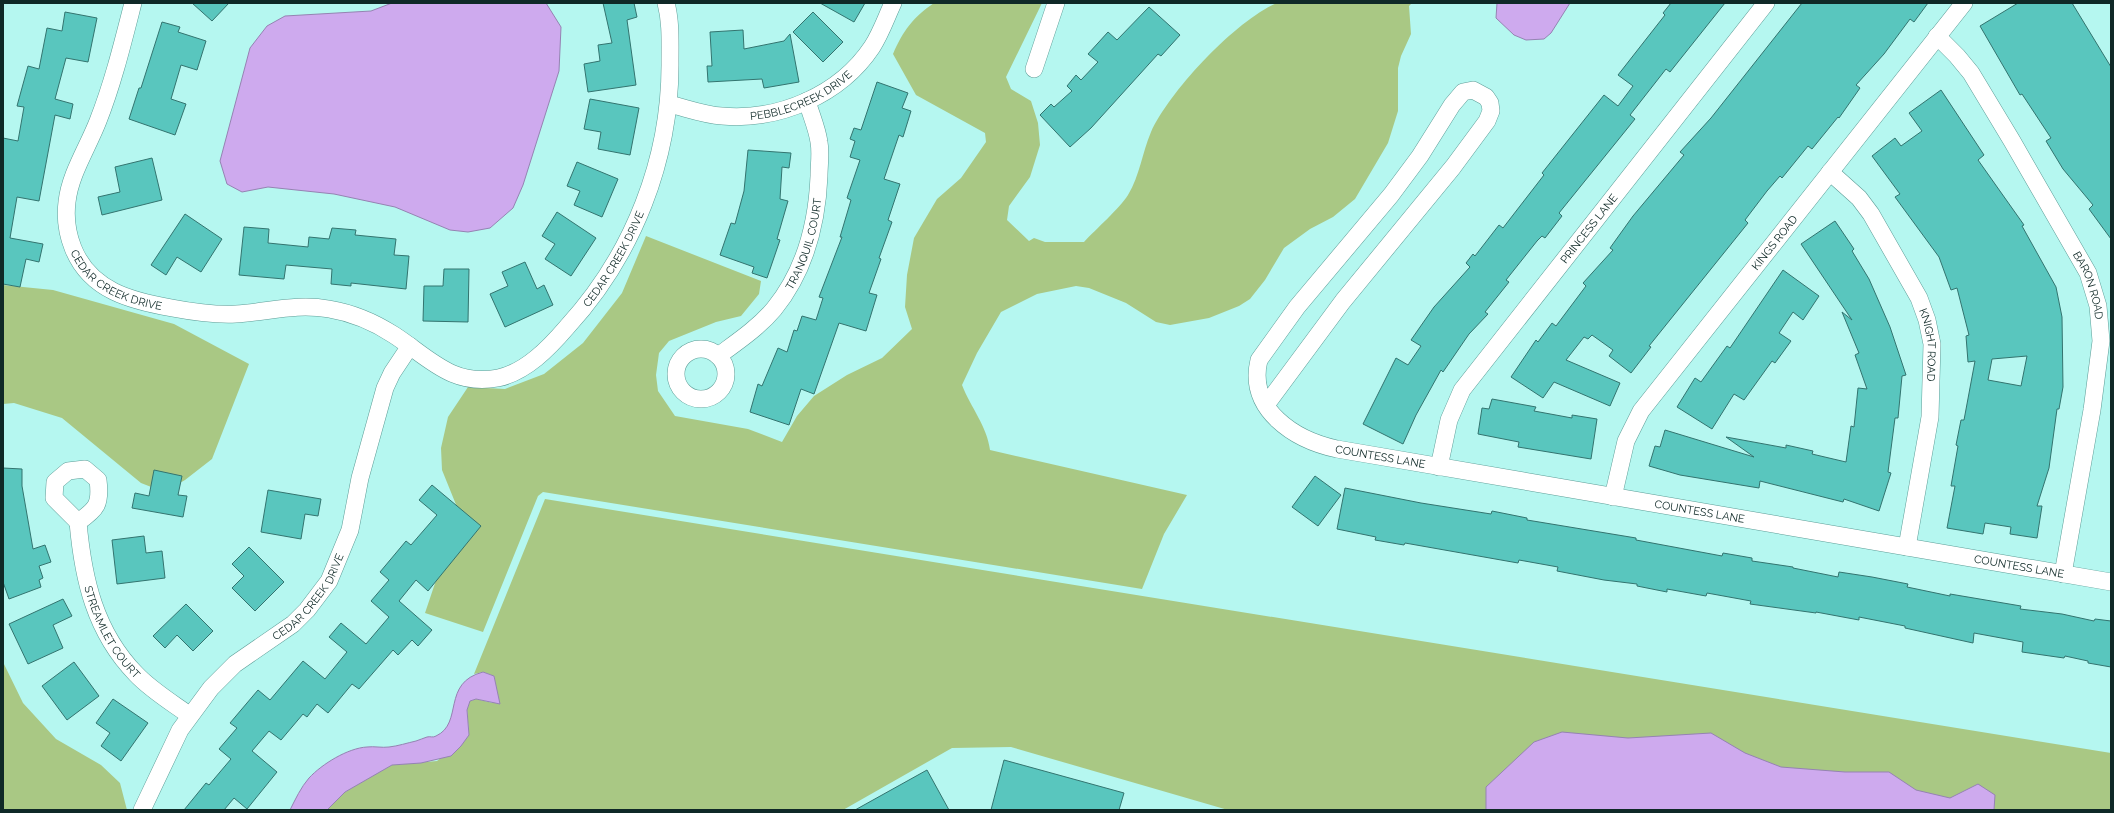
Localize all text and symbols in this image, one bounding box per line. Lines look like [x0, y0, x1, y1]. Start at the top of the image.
street label: PEBBLECREEK DRIVE [749, 68, 855, 123]
street label: PRINCESS LANE [1558, 191, 1620, 266]
street label: TRANQUIL COURT [783, 197, 824, 292]
street label: CEDAR CREEK DRIVE [580, 209, 647, 309]
street label: KINGS ROAD [1749, 212, 1800, 272]
street label: CEDAR CREEK DRIVE [68, 248, 164, 313]
street label: BARON ROAD [2070, 249, 2106, 320]
street label: KNIGHT ROAD [1917, 306, 1939, 382]
street label: COUNTESS LANE [1334, 442, 1427, 471]
street label: COUNTESS LANE [1654, 497, 1746, 526]
street label: CEDAR CREEK DRIVE [270, 551, 346, 643]
street label: COUNTESS LANE [1973, 552, 2065, 580]
street label: STREAMLET COURT [82, 584, 143, 681]

